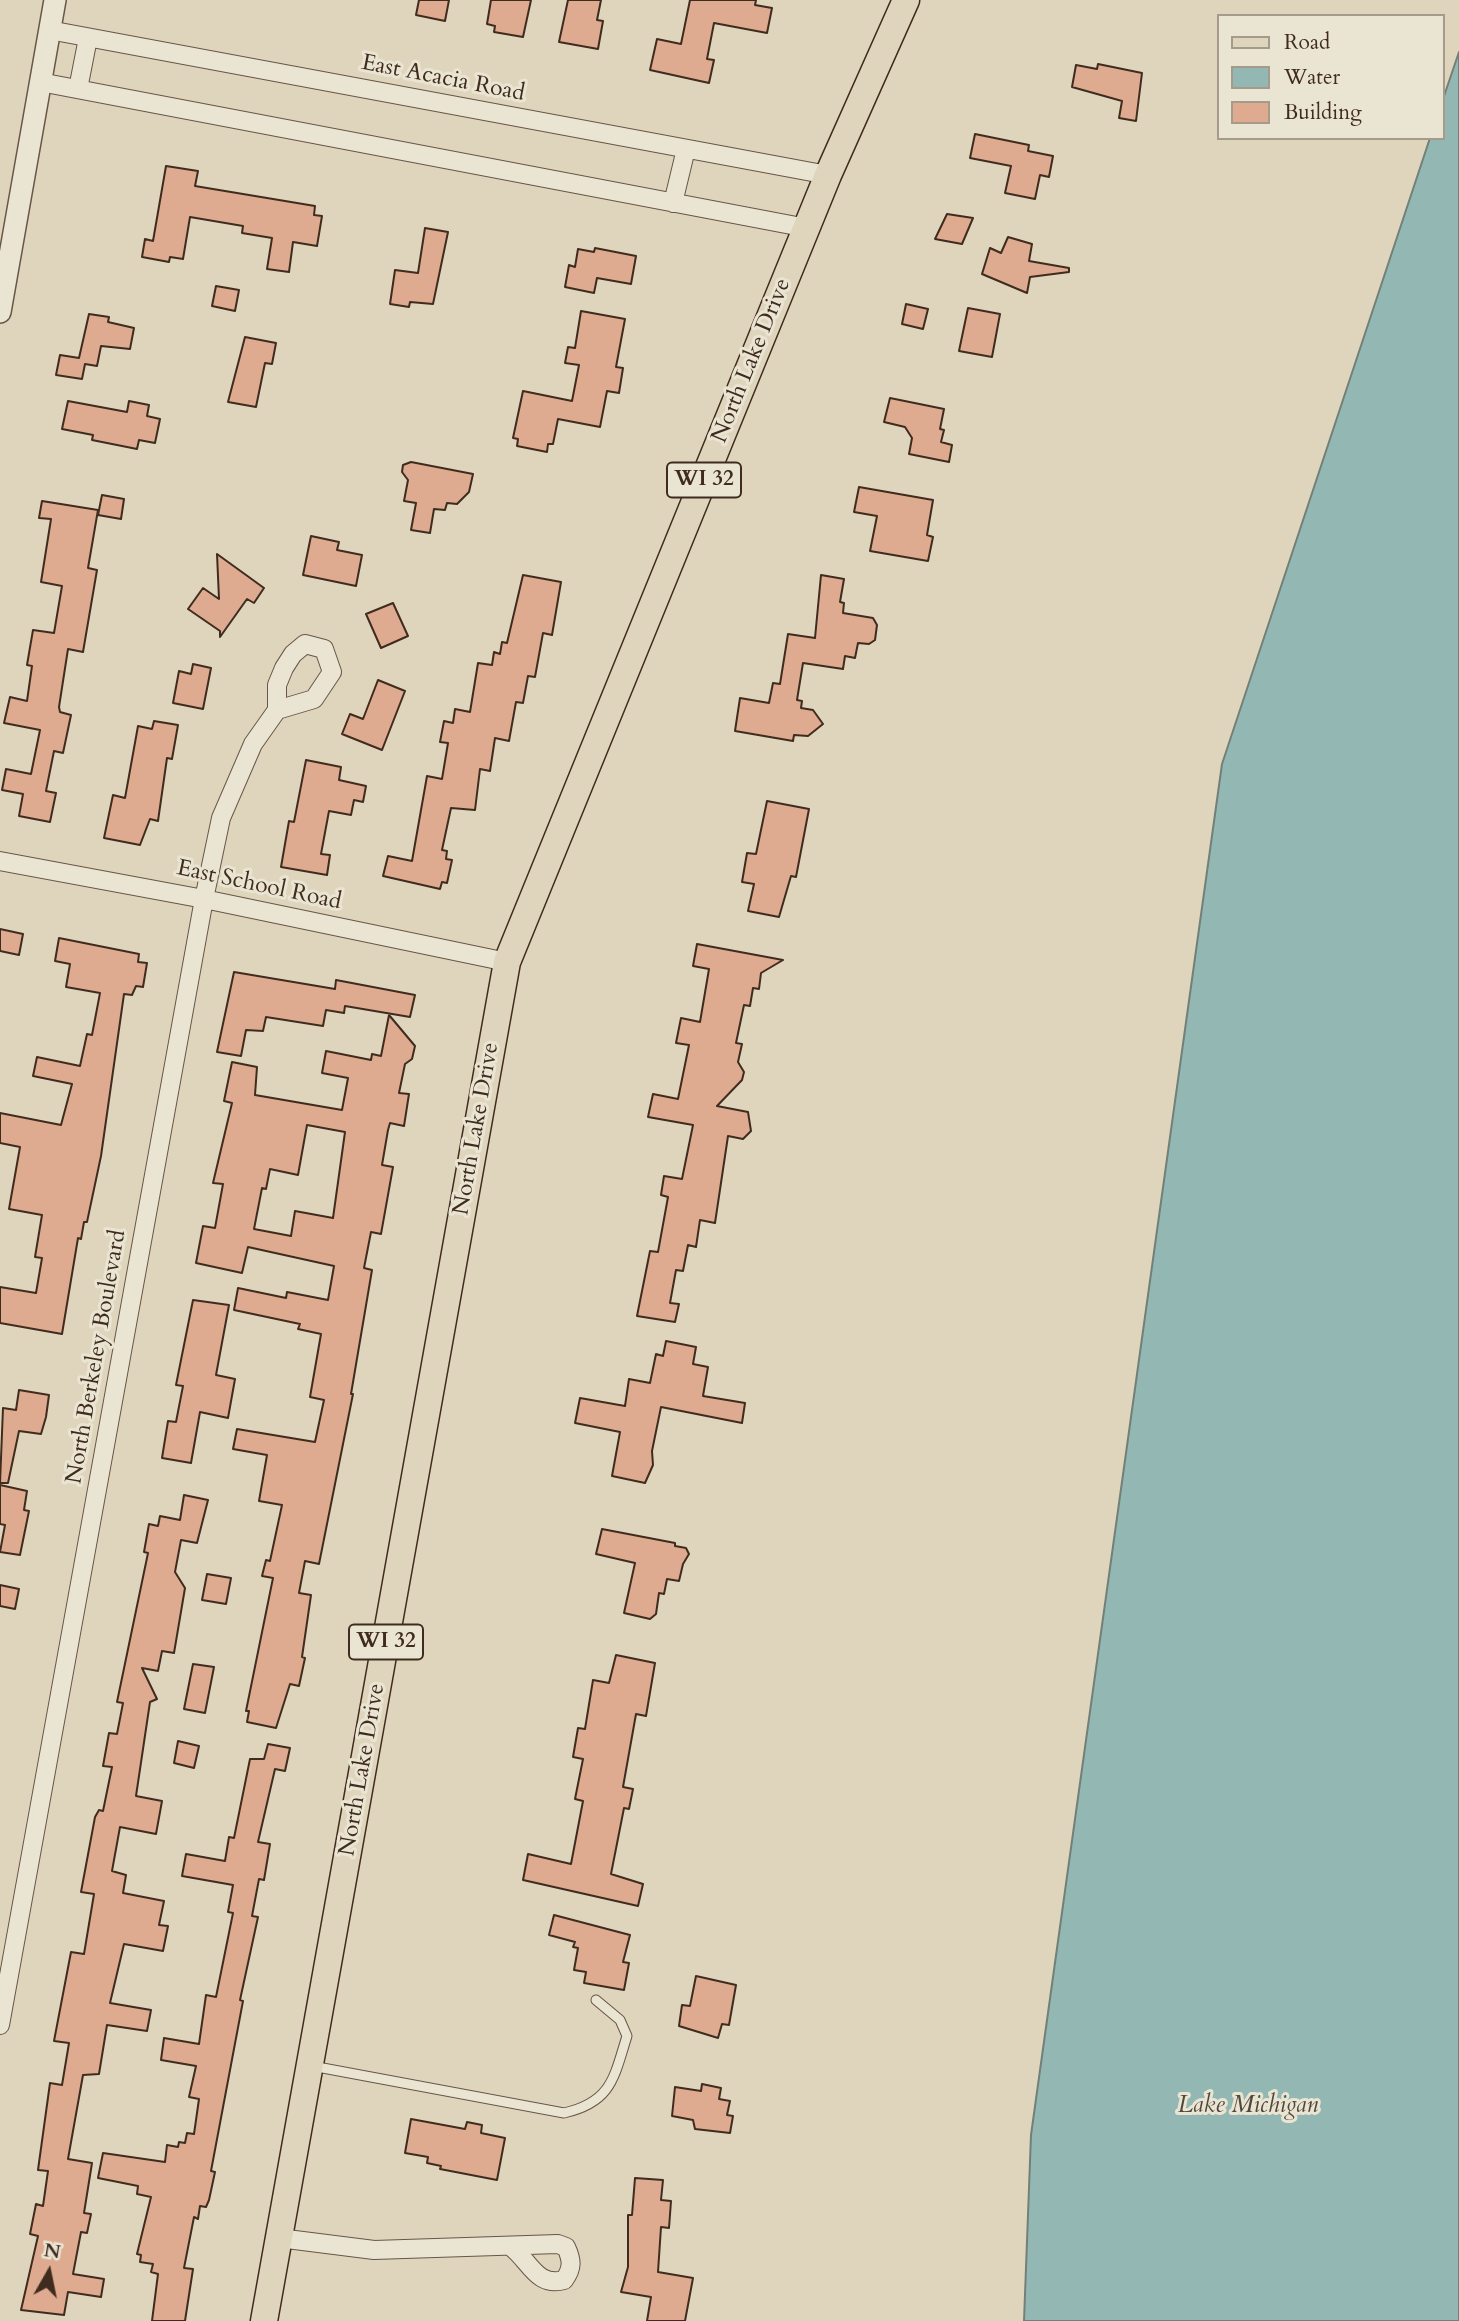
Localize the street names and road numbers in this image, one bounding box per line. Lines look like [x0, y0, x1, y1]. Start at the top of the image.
street label: East Acacia Road [359, 50, 527, 108]
street label: North Lake Drive [706, 275, 798, 447]
road number: WI 32 [667, 462, 741, 498]
street label: East School Road [174, 855, 344, 917]
street label: North Lake Drive [448, 1040, 506, 1218]
street label: North Berkeley Boulevard [61, 1228, 133, 1486]
road number: WI 32 [349, 1624, 423, 1660]
street label: North Lake Drive [334, 1681, 392, 1859]

